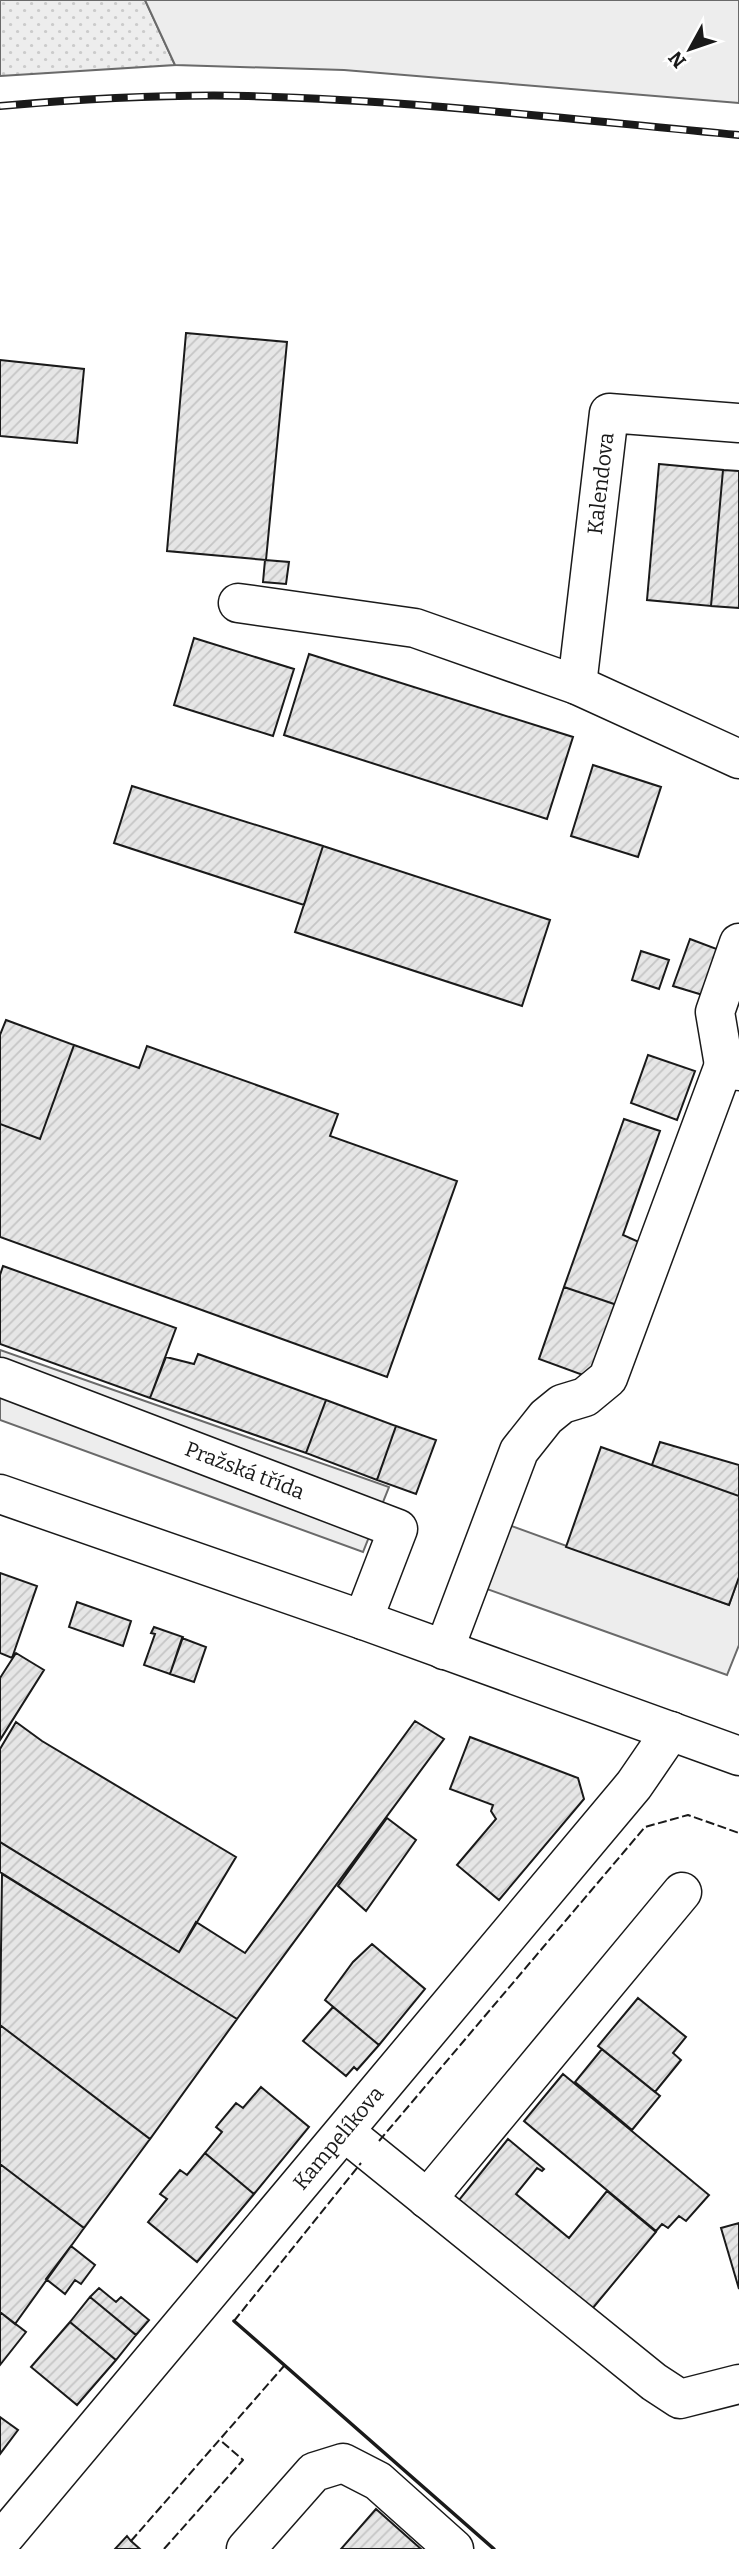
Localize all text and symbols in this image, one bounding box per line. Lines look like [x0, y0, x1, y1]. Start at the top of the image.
north arrow [655, 14, 725, 84]
text: N [664, 46, 691, 73]
street label: Kalendova [582, 430, 620, 536]
street label: Pražská třída [181, 1436, 309, 1505]
street label: Kampelíkova [288, 2081, 389, 2195]

